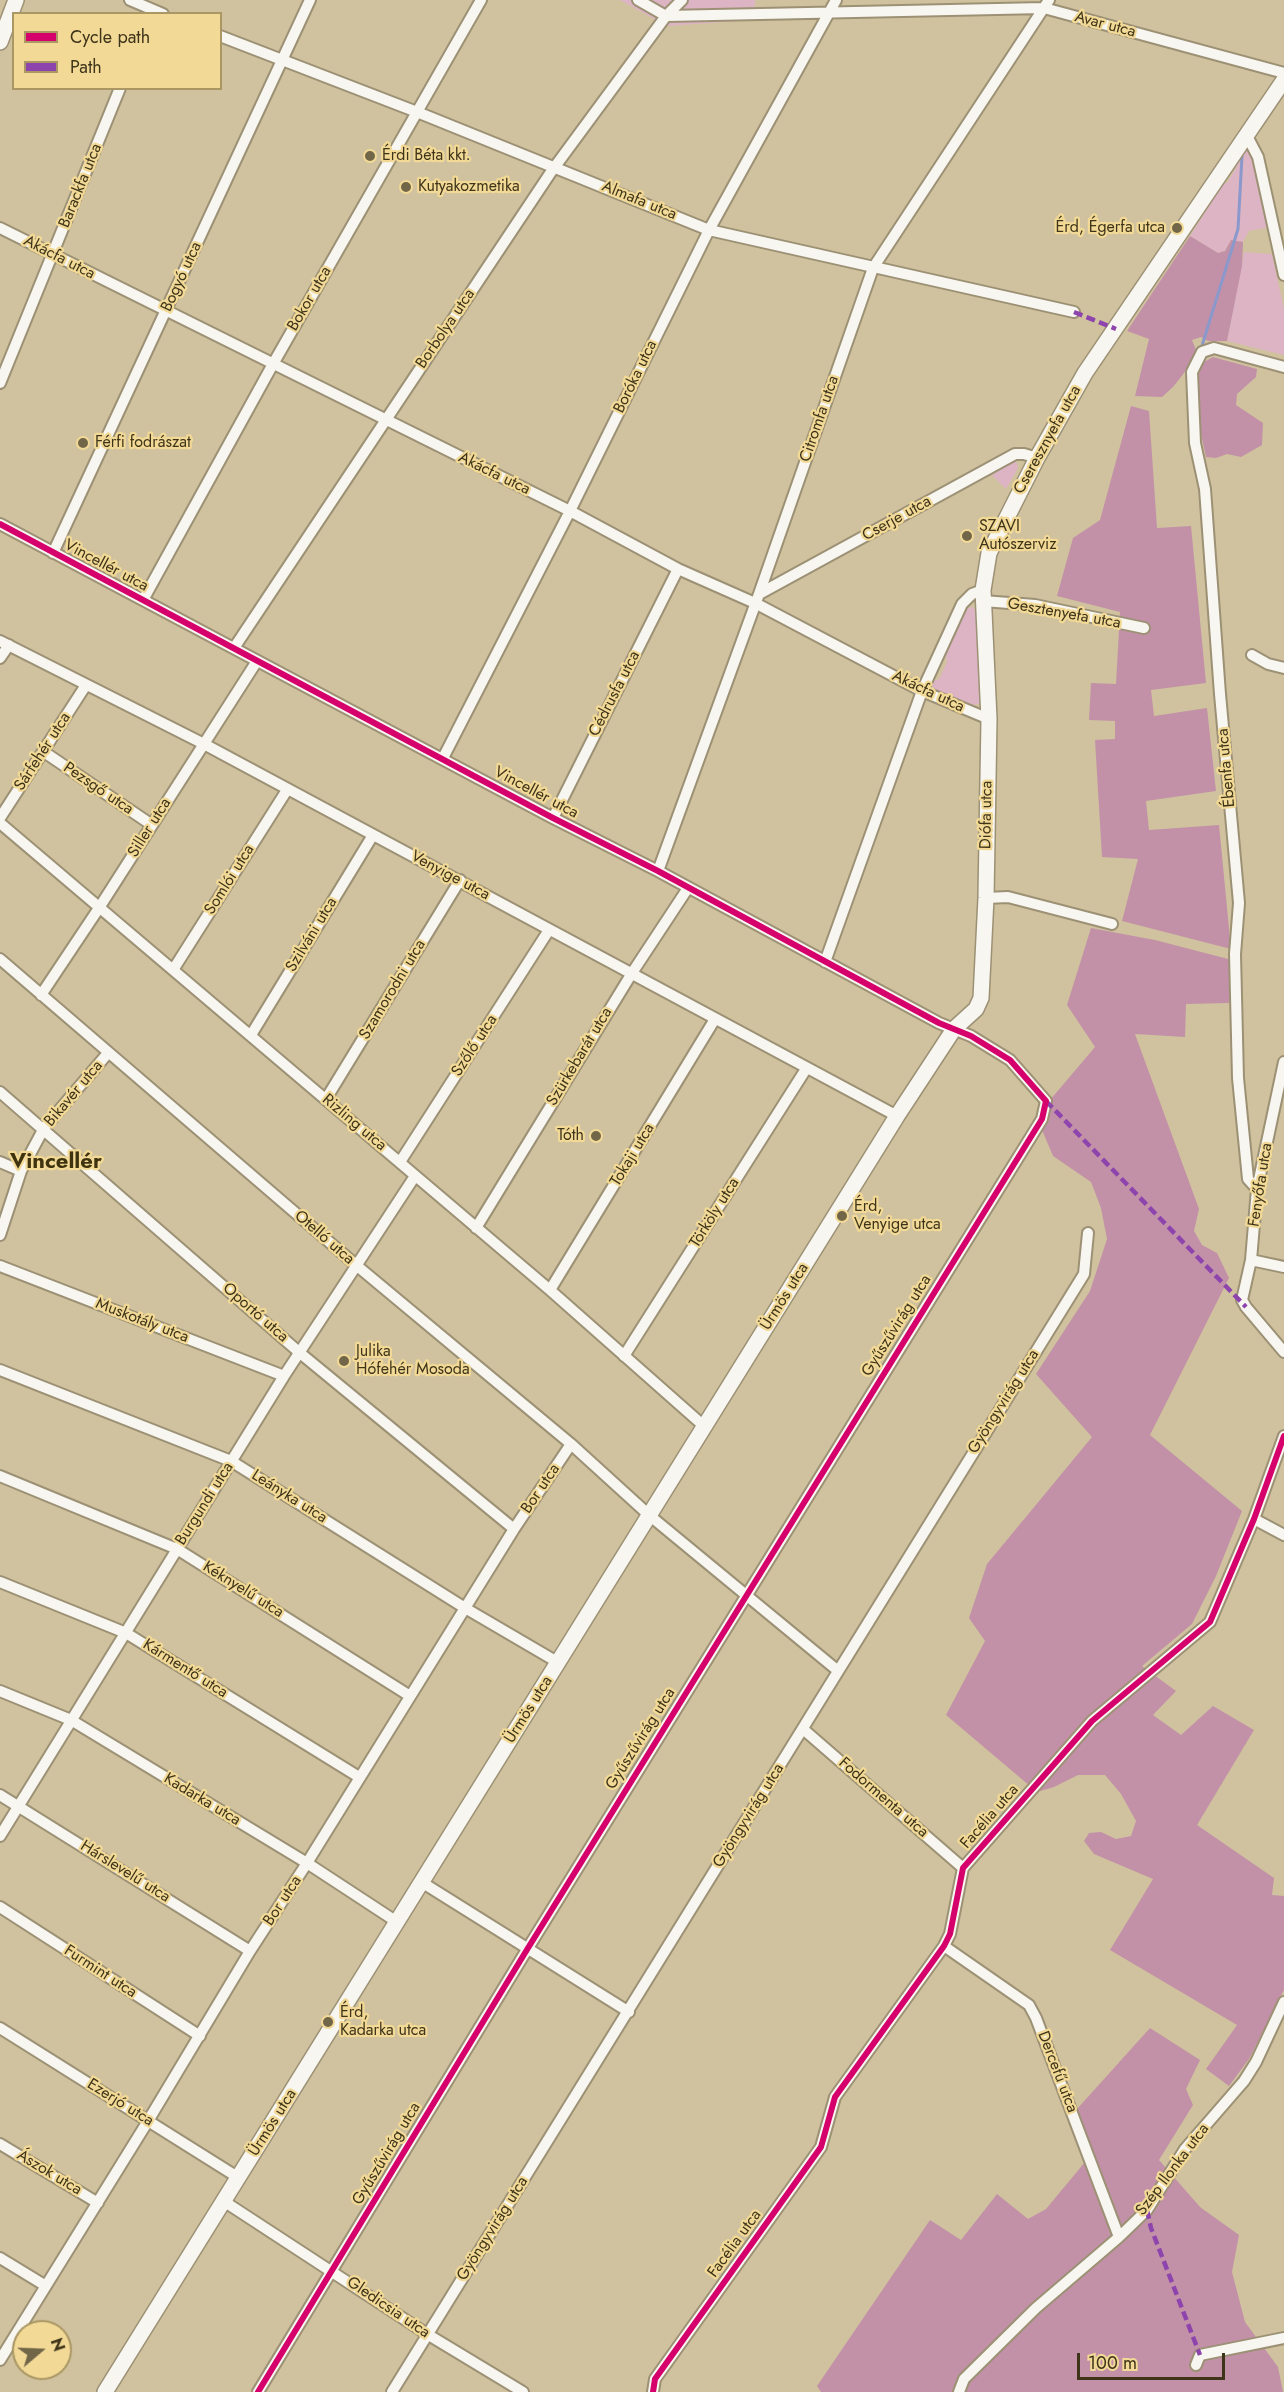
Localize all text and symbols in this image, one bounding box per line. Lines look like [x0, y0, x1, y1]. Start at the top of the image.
street label: Avar utca [1072, 8, 1138, 42]
legend [12, 12, 222, 90]
text: Cycle path [70, 24, 150, 50]
text: Path [70, 54, 102, 80]
street label: Barackfa utca [55, 141, 107, 231]
place label: Érdi Béta kkt. [382, 146, 471, 166]
marker: Érdi Béta kkt. [363, 149, 377, 163]
place label: Kutyakozmetika [418, 177, 520, 197]
street label: Almafa utca [599, 177, 679, 225]
marker: Kutyakozmetika [399, 180, 413, 194]
place label: Érd, Égerfa utca [1056, 218, 1165, 238]
marker: Érd, Égerfa utca [1170, 221, 1184, 235]
street label: Akácfa utca [20, 232, 98, 284]
street label: Bogyó utca [158, 239, 206, 315]
street label: Bokor utca [284, 263, 336, 335]
street label: Borbolya utca [412, 286, 480, 372]
street label: Boróka utca [610, 337, 662, 417]
street label: Citromfa utca [796, 373, 844, 465]
street label: Cseresznyefa utca [1010, 382, 1086, 498]
place label: Férfi fodrászat [95, 433, 191, 453]
marker: Férfi fodrászat [76, 436, 90, 450]
street label: Akácfa utca [455, 448, 533, 500]
street label: Cserje utca [859, 492, 935, 546]
place label: SZAVI Autószerviz [979, 517, 1057, 555]
marker: SZAVI Autószerviz [960, 529, 974, 543]
street label: Vincellér utca [61, 536, 151, 596]
street label: Gesztenyefa utca [1006, 595, 1122, 633]
street label: Cédrusfa utca [585, 648, 645, 740]
street label: Akácfa utca [889, 667, 967, 717]
street label: Sárfehér utca [11, 709, 75, 795]
street label: Ébenfa utca [1214, 728, 1240, 808]
street label: Pezsgő utca [59, 759, 137, 819]
street label: Vincellér utca [491, 763, 581, 823]
street label: Diófa utca [977, 781, 997, 849]
street label: Siller utca [124, 795, 176, 861]
street label: Somlói utca [201, 841, 259, 919]
street label: Venyige utca [407, 847, 493, 905]
street label: Szilváni utca [282, 894, 342, 976]
street label: Szamorodni utca [356, 937, 430, 1043]
street label: Szürkebarát utca [543, 1004, 617, 1110]
street label: Szőlő utca [448, 1012, 502, 1080]
street label: Bikavér utca [41, 1057, 107, 1131]
street label: Rizling utca [318, 1091, 390, 1155]
street label: Tokaji utca [607, 1120, 659, 1190]
place label: Tóth [557, 1126, 584, 1146]
marker: Tóth [589, 1129, 603, 1143]
street label: Fenyőfa utca [1245, 1142, 1277, 1228]
district label: Vincellér [10, 1150, 102, 1176]
street label: Törköly utca [686, 1175, 744, 1251]
place label: Érd, Venyige utca [854, 1197, 941, 1235]
street label: Otelló utca [290, 1207, 358, 1269]
marker: Érd, Venyige utca [835, 1209, 849, 1223]
street label: Ürmös utca [757, 1260, 813, 1334]
street label: Gyűszűvirág utca [858, 1272, 936, 1380]
street label: Oportó utca [218, 1279, 292, 1347]
street label: Muskotály utca [93, 1294, 191, 1348]
place label: Julika Hófehér Mosoda [356, 1342, 470, 1380]
street label: Gyöngyvirág utca [964, 1346, 1044, 1458]
marker: Julika Hófehér Mosoda [337, 1354, 351, 1368]
street label: Burgundi utca [172, 1459, 238, 1549]
street label: Bor utca [518, 1461, 564, 1517]
street label: Leányka utca [248, 1466, 330, 1528]
street label: Kéknyelű utca [199, 1558, 287, 1622]
street label: Kármentő utca [139, 1635, 231, 1703]
street label: Ürmös utca [501, 1673, 557, 1747]
street label: Gyűszűvirág utca [602, 1685, 680, 1793]
street label: Fodormenta utca [834, 1754, 932, 1842]
street label: Gyöngyvirág utca [709, 1760, 789, 1872]
street label: Kadarka utca [160, 1770, 244, 1830]
street label: Facélia utca [957, 1781, 1023, 1853]
street label: Hárslevelű utca [77, 1837, 173, 1907]
street label: Bor utca [260, 1872, 306, 1930]
street label: Furmint utca [60, 1941, 140, 2003]
place label: Érd, Kadarka utca [340, 2003, 426, 2041]
marker: Érd, Kadarka utca [321, 2015, 335, 2029]
street label: Dercefű utca [1033, 2029, 1081, 2115]
street label: Ezerjó utca [83, 2075, 157, 2131]
street label: Ürmös utca [245, 2086, 301, 2160]
street label: Gyűszűvirág utca [349, 2099, 425, 2209]
street label: Szép Ilonka utca [1132, 2120, 1214, 2220]
street label: Ászok utca [13, 2146, 85, 2200]
street label: Gyöngyvirág utca [453, 2173, 533, 2285]
street label: Facélia utca [704, 2206, 766, 2282]
street label: Gledicsia utca [343, 2273, 433, 2343]
north arrow [12, 2320, 72, 2380]
text: N [45, 2335, 71, 2354]
scale bar [1080, 2341, 1228, 2379]
text: 100 m [1088, 2350, 1137, 2376]

